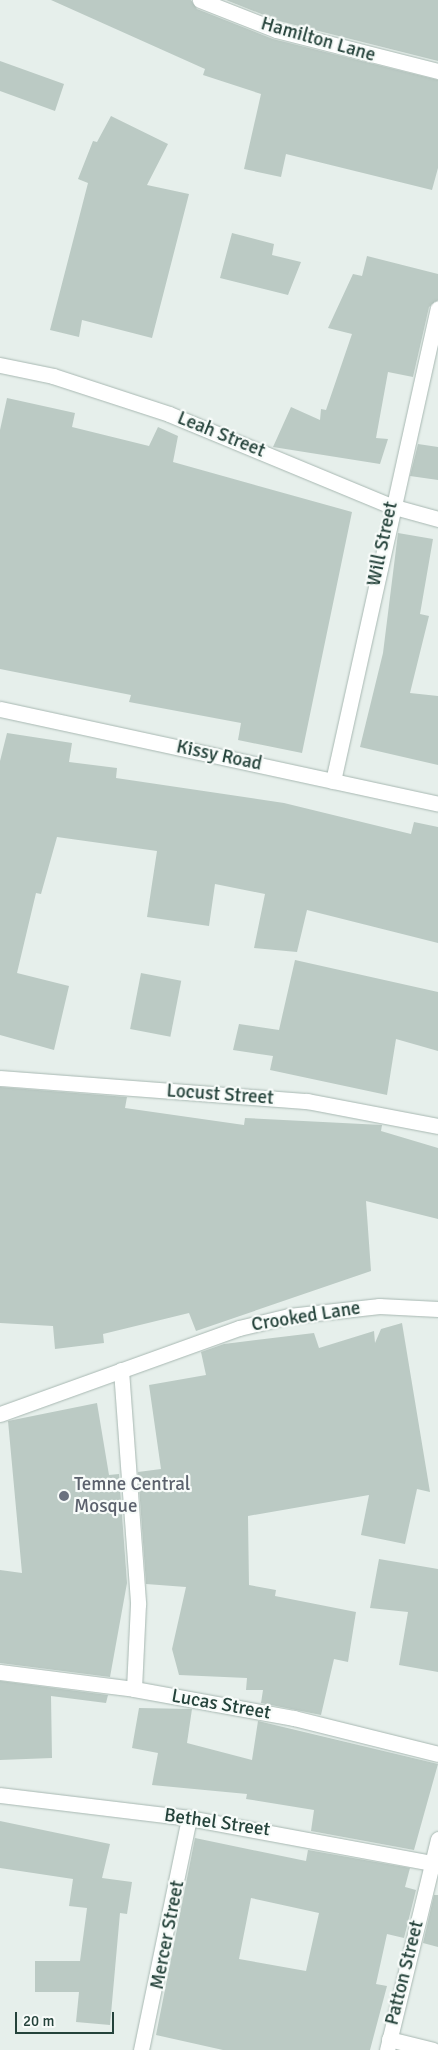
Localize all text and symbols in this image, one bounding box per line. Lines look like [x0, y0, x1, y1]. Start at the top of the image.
street label: Hamilton Lane [258, 13, 378, 67]
street label: Leah Street [174, 407, 268, 463]
street label: Will Street [363, 500, 403, 588]
street label: Kissy Road [174, 736, 264, 776]
street label: Locust Street [166, 1080, 274, 1110]
street label: Crooked Lane [250, 1297, 362, 1337]
place label: Temne Central Mosque [74, 1474, 190, 1518]
marker: Temne Central Mosque [58, 1490, 70, 1502]
street label: Lucas Street [170, 1685, 272, 1725]
street label: Bethel Street [163, 1804, 271, 1842]
street label: Mercer Street [146, 1879, 190, 1991]
street label: Patton Street [381, 1918, 429, 2028]
scale bar [18, 2002, 116, 2034]
text: 20 m [23, 2012, 54, 2030]

